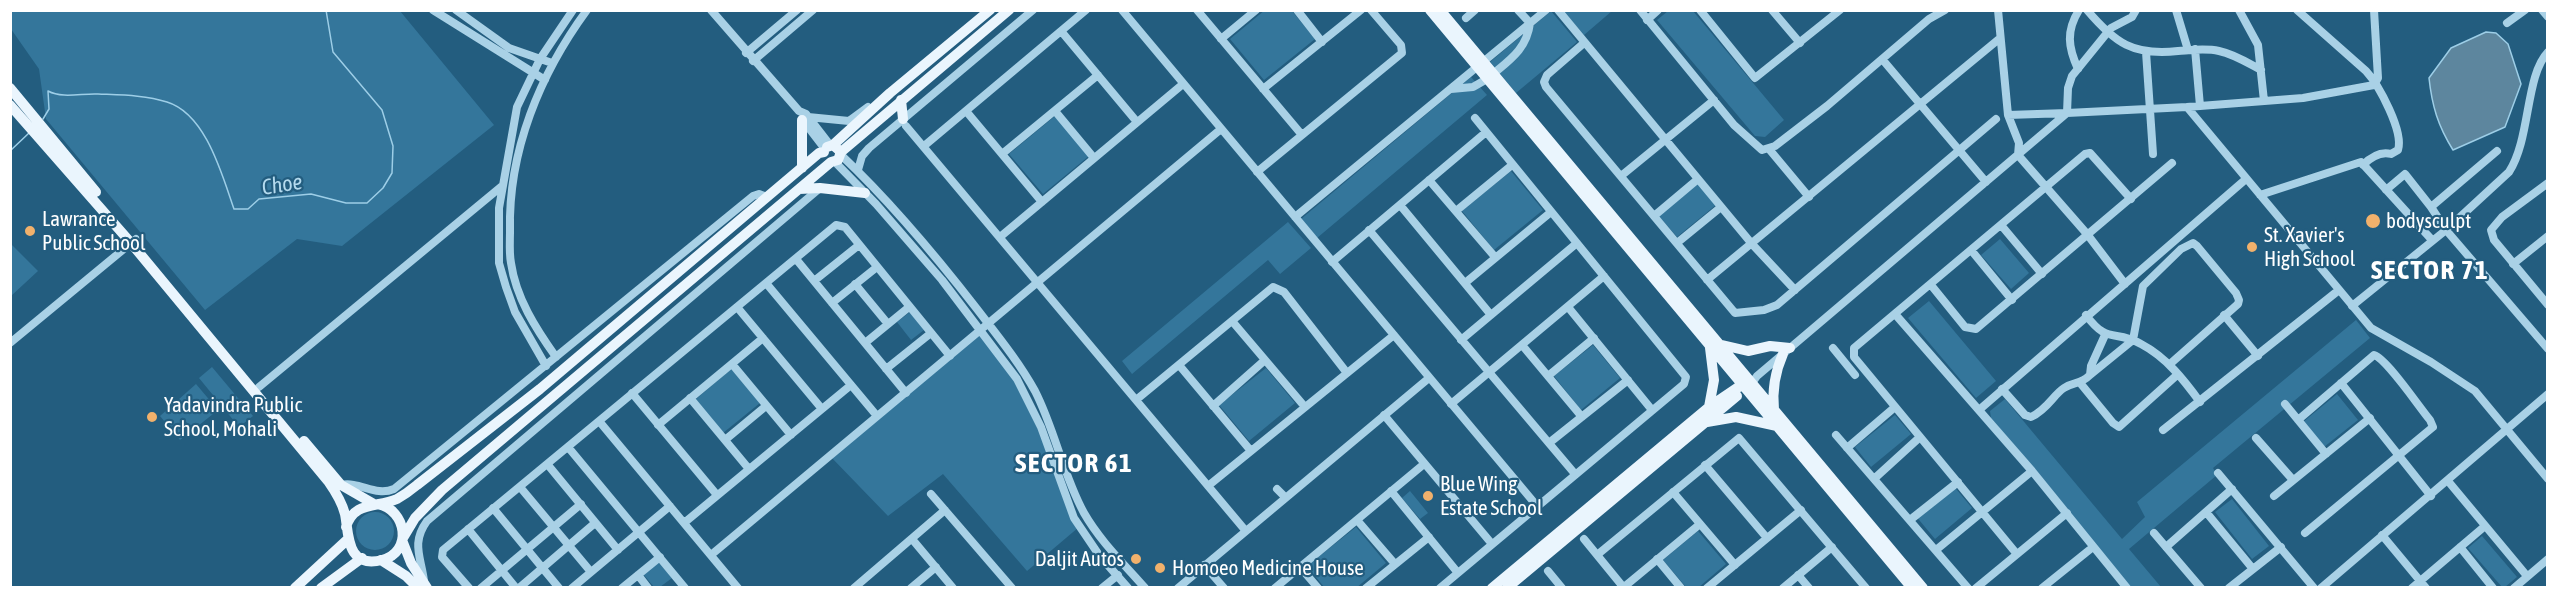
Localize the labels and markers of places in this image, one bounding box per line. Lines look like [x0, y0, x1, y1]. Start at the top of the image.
place label: Lawrance Public School [42, 206, 146, 256]
place label: bodysculpt [2386, 208, 2471, 234]
marker: bodysculpt [2364, 212, 2382, 230]
place label: St. Xavier's High School [2264, 222, 2355, 272]
marker: Lawrance Public School [23, 224, 37, 238]
marker: St. Xavier's High School [2245, 240, 2259, 254]
place label: Yadavindra Public School, Mohali [164, 392, 302, 442]
marker: Yadavindra Public School, Mohali [145, 410, 159, 424]
place label: Blue Wing Estate School [1440, 471, 1543, 521]
marker: Blue Wing Estate School [1421, 489, 1435, 503]
place label: Daljit Autos [1035, 546, 1124, 572]
marker: Daljit Autos [1129, 552, 1143, 566]
place label: Homoeo Medicine House [1172, 555, 1364, 581]
marker: Homoeo Medicine House [1153, 561, 1167, 575]

